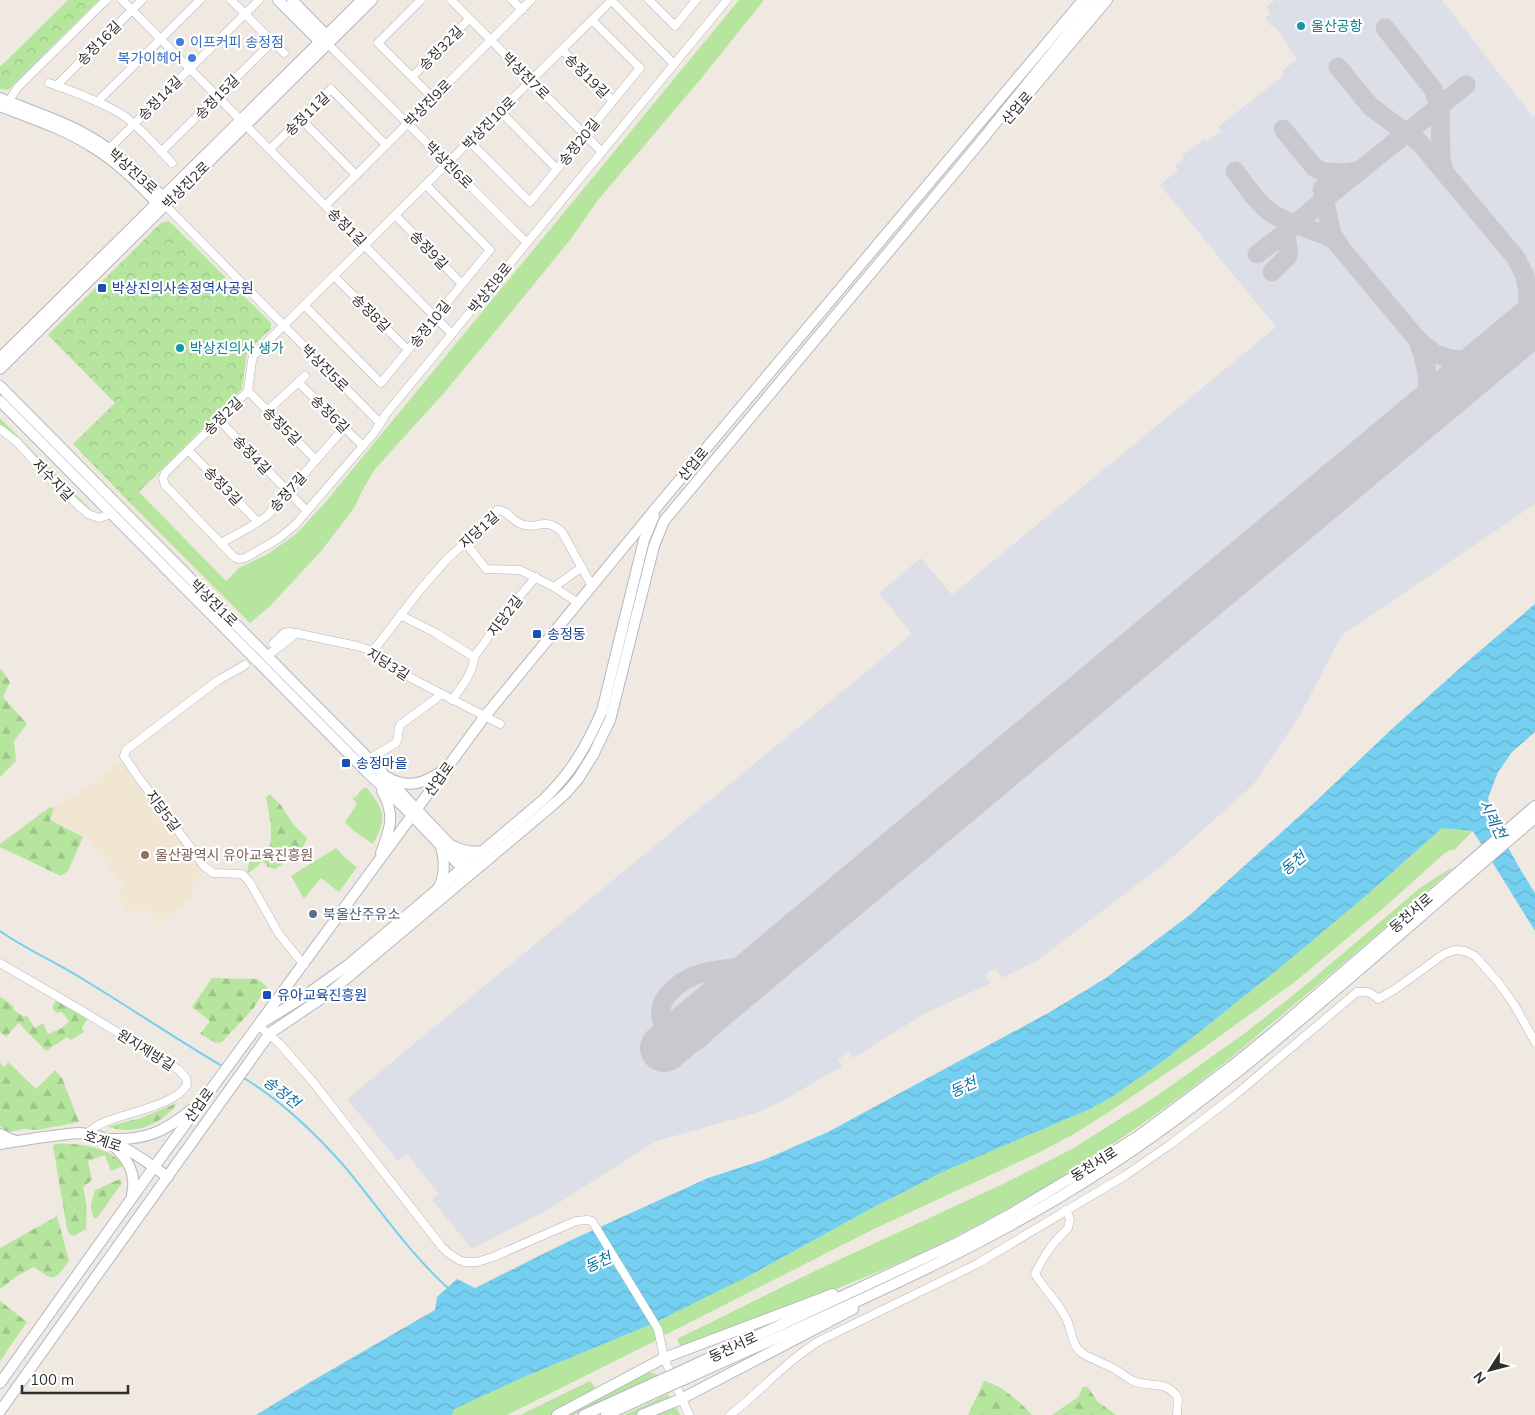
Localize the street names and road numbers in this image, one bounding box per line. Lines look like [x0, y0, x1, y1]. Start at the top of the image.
street label: 송정16길 [73, 17, 125, 69]
street label: 송정32길 [415, 22, 467, 74]
street label: 박상진7로 [498, 48, 554, 104]
street label: 송정19길 [561, 50, 613, 102]
street label: 송정15길 [191, 71, 243, 123]
street label: 송정14길 [134, 72, 186, 124]
street label: 박상진9로 [400, 75, 456, 131]
street label: 산업로 [998, 87, 1037, 128]
street label: 송정11길 [281, 88, 333, 140]
street label: 박상진10로 [458, 92, 520, 154]
street label: 송정20길 [555, 115, 603, 169]
street label: 박상진6로 [421, 137, 477, 193]
street label: 박상진3로 [105, 144, 161, 198]
street label: 박상진2로 [158, 157, 214, 213]
street label: 송정1길 [324, 204, 370, 250]
street label: 송정9길 [406, 227, 452, 273]
street label: 박상진8로 [464, 259, 516, 317]
street label: 송정8길 [348, 290, 394, 336]
street label: 송정10길 [406, 297, 454, 351]
street label: 박상진5로 [297, 340, 353, 396]
street label: 송정6길 [307, 391, 353, 437]
street label: 송정2길 [200, 393, 246, 439]
street label: 송정5길 [259, 403, 305, 449]
street label: 송정4길 [229, 432, 275, 478]
street label: 산업로 [674, 443, 712, 485]
street label: 저수지길 [29, 455, 77, 505]
street label: 송정3길 [200, 463, 246, 509]
street label: 송정7길 [266, 468, 310, 516]
street label: 지당1길 [455, 508, 503, 552]
street label: 박상진1로 [186, 575, 242, 631]
street label: 지당2길 [484, 592, 526, 640]
street label: 지당3길 [363, 644, 413, 684]
street label: 산업로 [420, 758, 458, 800]
street label: 지당5길 [142, 787, 184, 835]
street label: 동천서로 [1386, 889, 1436, 937]
street label: 원지제방길 [114, 1025, 178, 1075]
street label: 산업로 [180, 1084, 218, 1126]
street label: 호계로 [82, 1126, 124, 1156]
street label: 동천서로 [1067, 1143, 1121, 1185]
street label: 동천서로 [706, 1328, 760, 1366]

